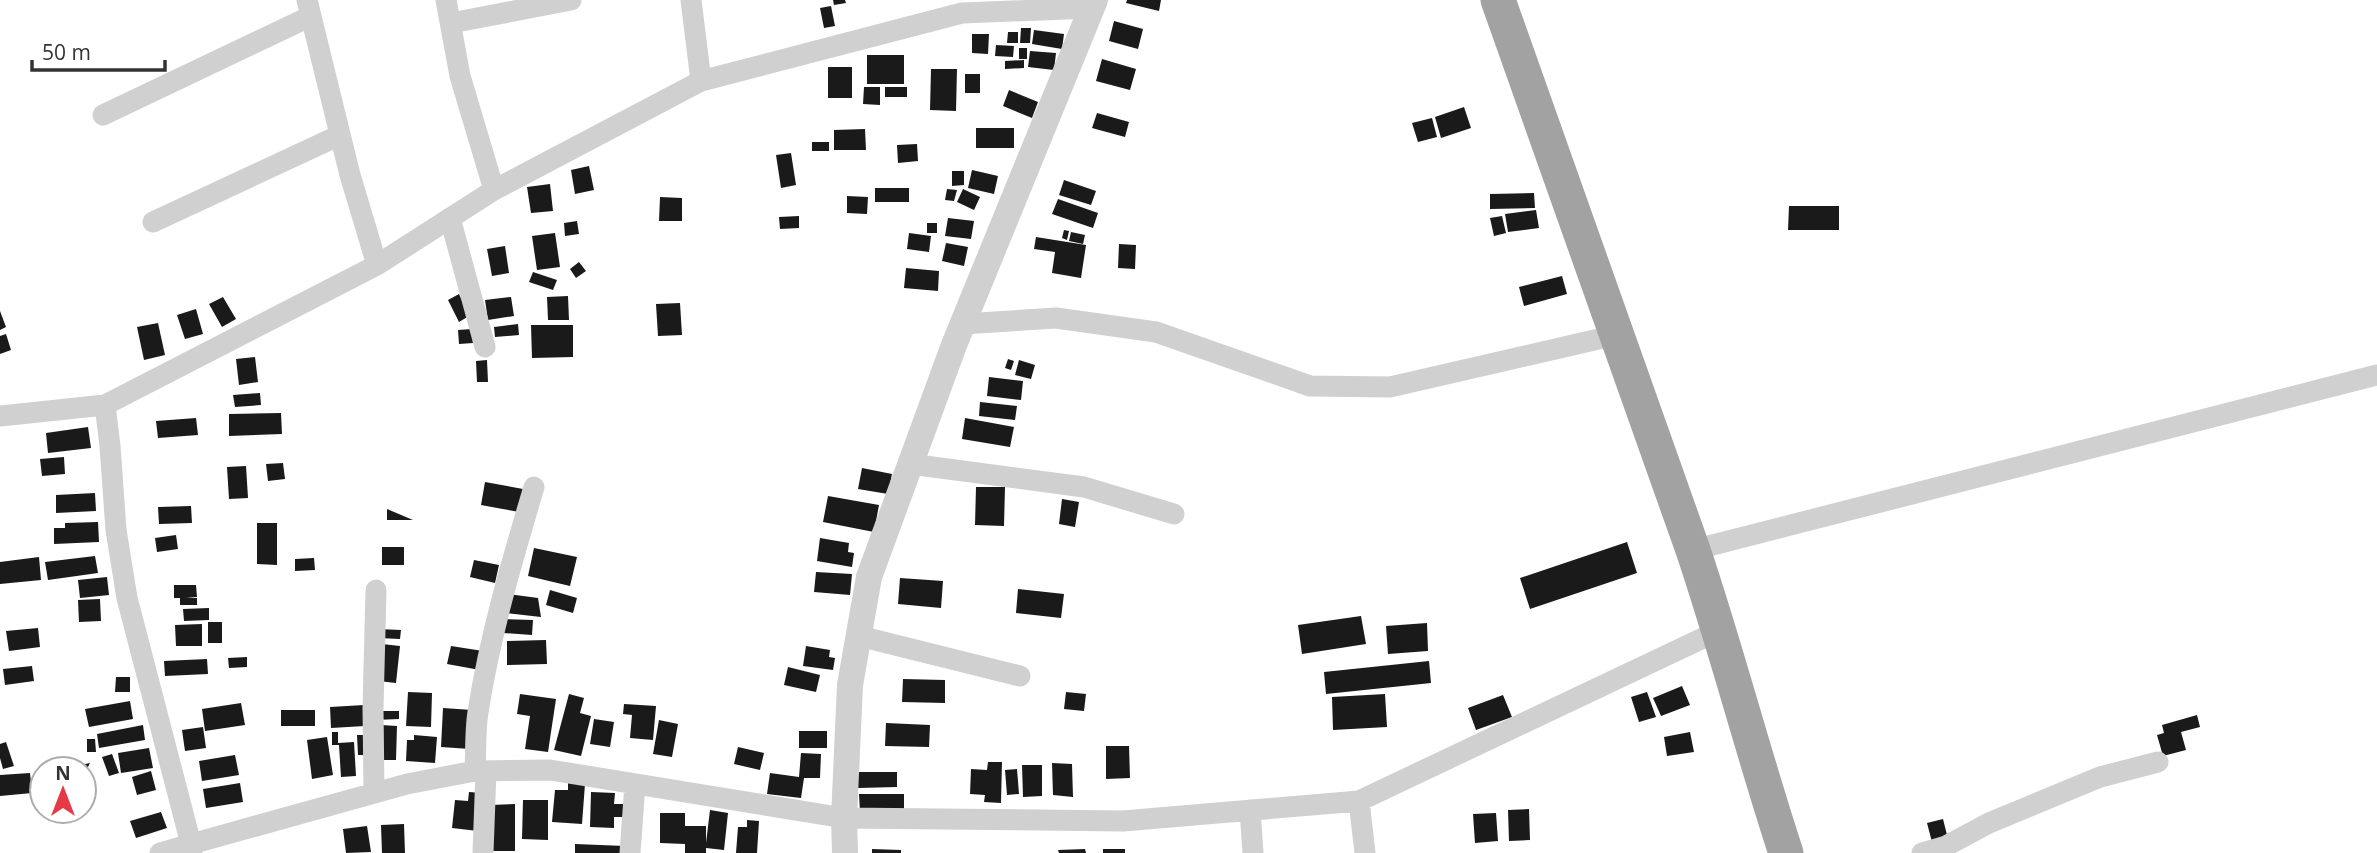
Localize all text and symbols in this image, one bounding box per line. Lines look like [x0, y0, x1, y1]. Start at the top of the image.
scale bar [32, 28, 164, 72]
text: 50 m [42, 38, 91, 66]
north arrow [28, 755, 98, 825]
text: N [55, 760, 71, 786]

